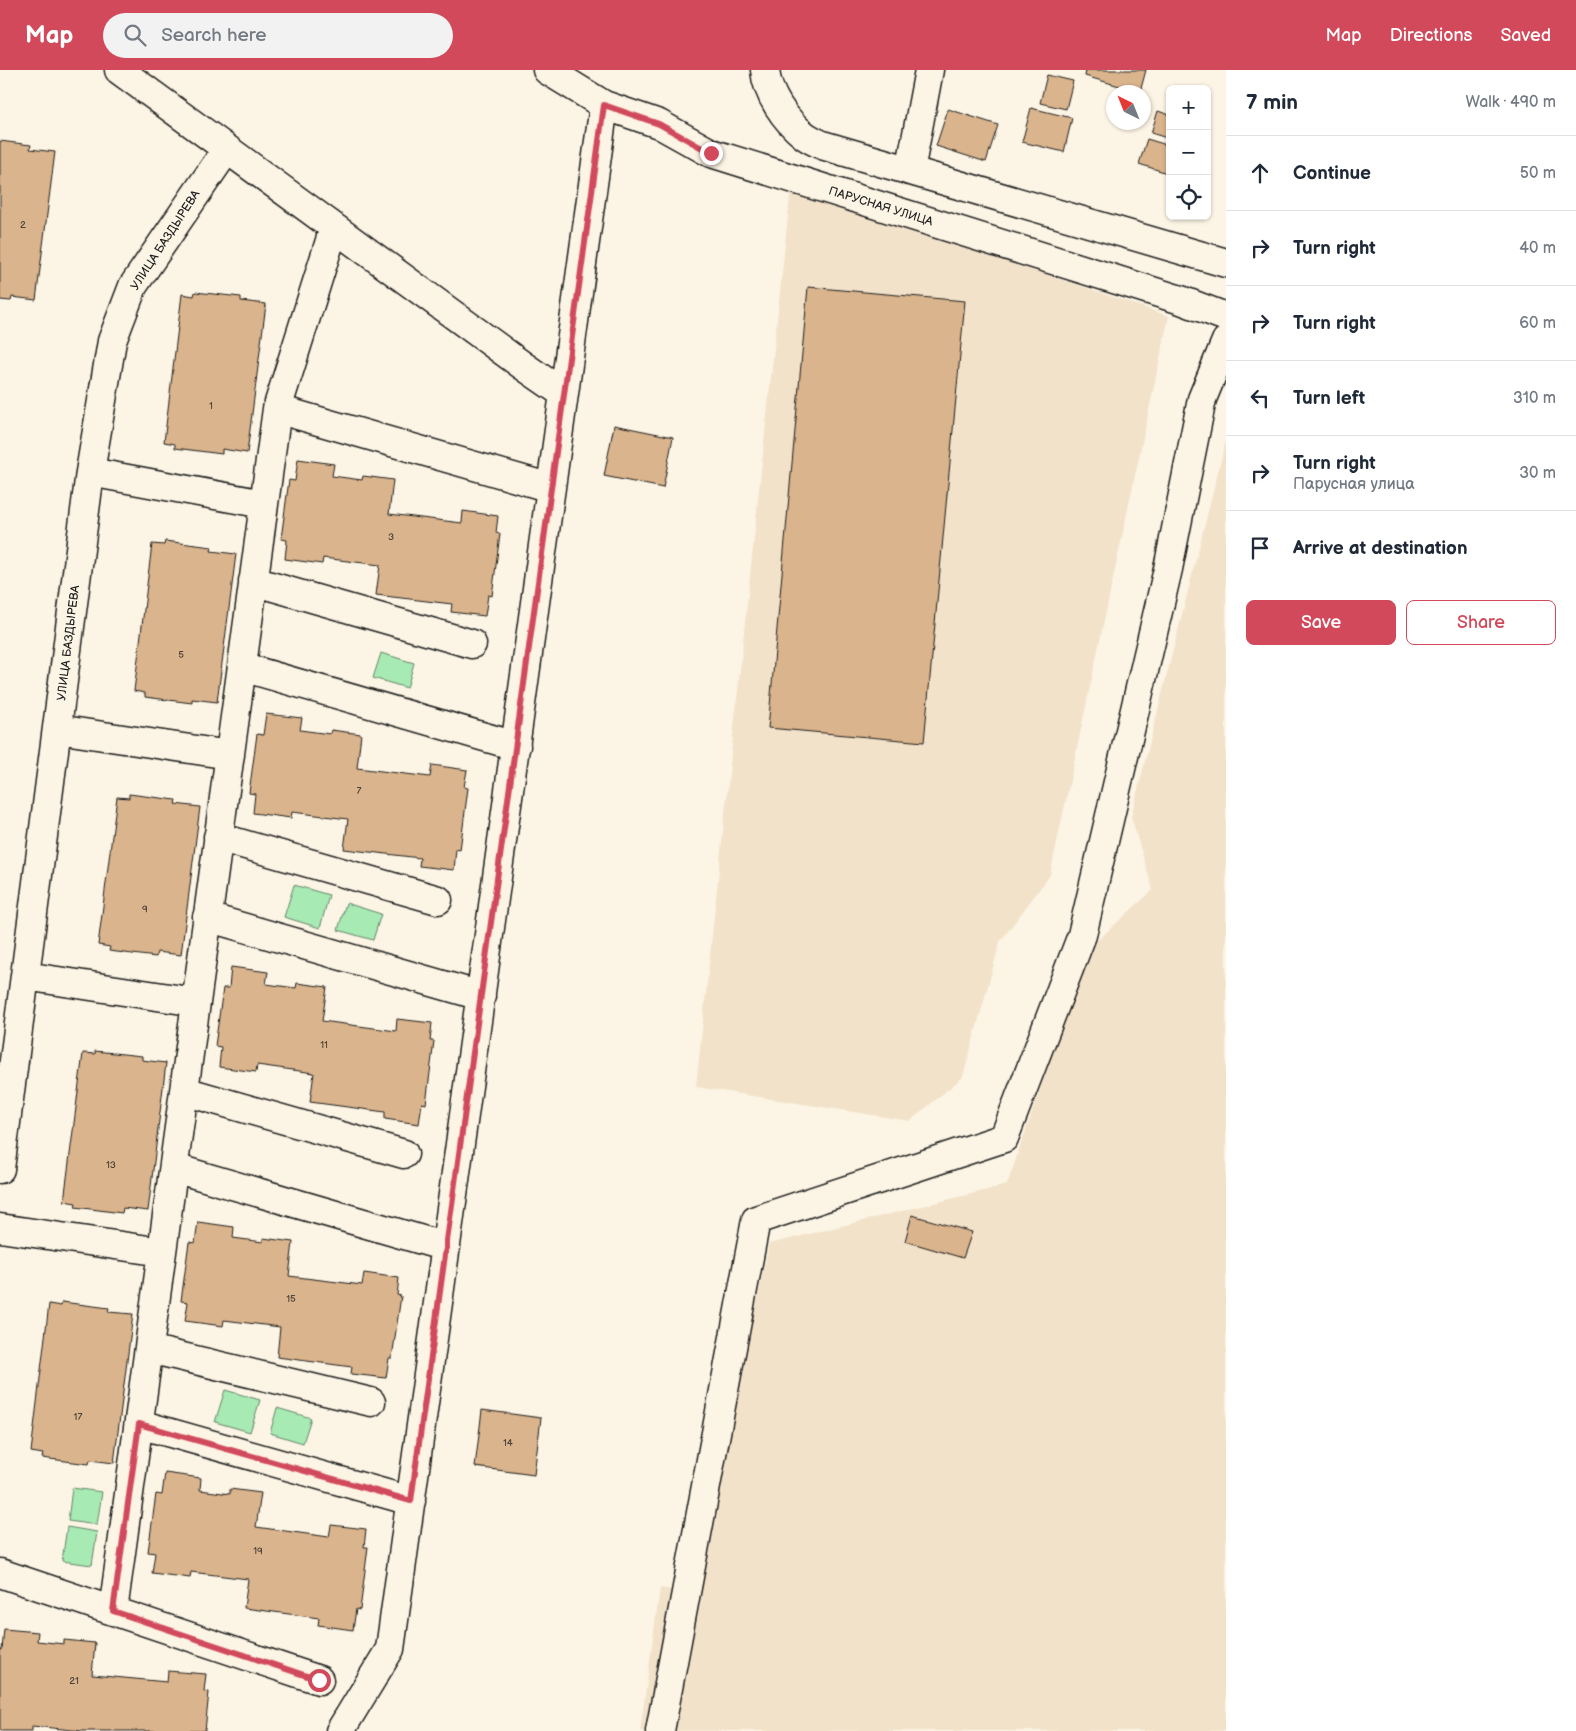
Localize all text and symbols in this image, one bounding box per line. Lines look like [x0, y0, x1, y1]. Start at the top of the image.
search box [103, 13, 453, 58]
text: Map [25, 21, 73, 50]
icon: search [121, 21, 149, 49]
text: Search here [161, 24, 267, 47]
text: Map [1326, 25, 1362, 46]
text: Directions [1390, 25, 1472, 46]
text: Saved [1500, 25, 1551, 46]
north arrow [1106, 85, 1151, 130]
map controls [1166, 85, 1211, 220]
button: + [1166, 85, 1211, 130]
text: 7 min [1246, 90, 1298, 115]
text: Walk · 490 m [1465, 93, 1556, 112]
button: − [1166, 130, 1211, 175]
route end [700, 142, 723, 165]
icon: ahead [1246, 159, 1274, 187]
text: Continue [1293, 162, 1371, 185]
text: 50 m [1520, 164, 1556, 183]
button: locate [1166, 175, 1211, 220]
street label: ПАРУСНАЯ УЛИЦА [827, 183, 935, 230]
street label: УЛИЦА БАЗДЫРЕВА [127, 187, 204, 293]
house number: 2 [20, 219, 26, 231]
icon: right [1246, 234, 1274, 262]
text: Turn right [1293, 237, 1376, 260]
text: 40 m [1519, 239, 1556, 258]
icon: right [1246, 309, 1274, 337]
text: Turn right [1293, 312, 1376, 335]
text: 60 m [1519, 314, 1556, 333]
icon: left [1246, 384, 1274, 412]
text: Turn left [1293, 387, 1365, 410]
text: 310 m [1513, 389, 1556, 408]
house number: 1 [209, 400, 213, 412]
text: Turn right [1293, 452, 1376, 475]
icon: right [1246, 459, 1274, 487]
text: 30 m [1519, 464, 1556, 483]
text: Парусная улица [1293, 475, 1415, 494]
house number: 3 [388, 531, 394, 543]
icon: arrive [1246, 534, 1274, 562]
text: Arrive at destination [1293, 537, 1468, 560]
street label: УЛИЦА БАЗДЫРЕВА [54, 584, 83, 702]
button: Save [1246, 600, 1396, 645]
button: Share [1406, 600, 1556, 645]
house number: 5 [178, 649, 184, 661]
house number: 7 [357, 785, 362, 797]
house number: 9 [142, 903, 148, 915]
house number: 11 [320, 1039, 328, 1051]
house number: 13 [106, 1159, 116, 1171]
house number: 15 [286, 1293, 296, 1305]
house number: 17 [74, 1411, 82, 1423]
house number: 14 [503, 1437, 513, 1449]
house number: 19 [253, 1545, 263, 1557]
route start [308, 1669, 331, 1692]
house number: 21 [69, 1675, 79, 1687]

